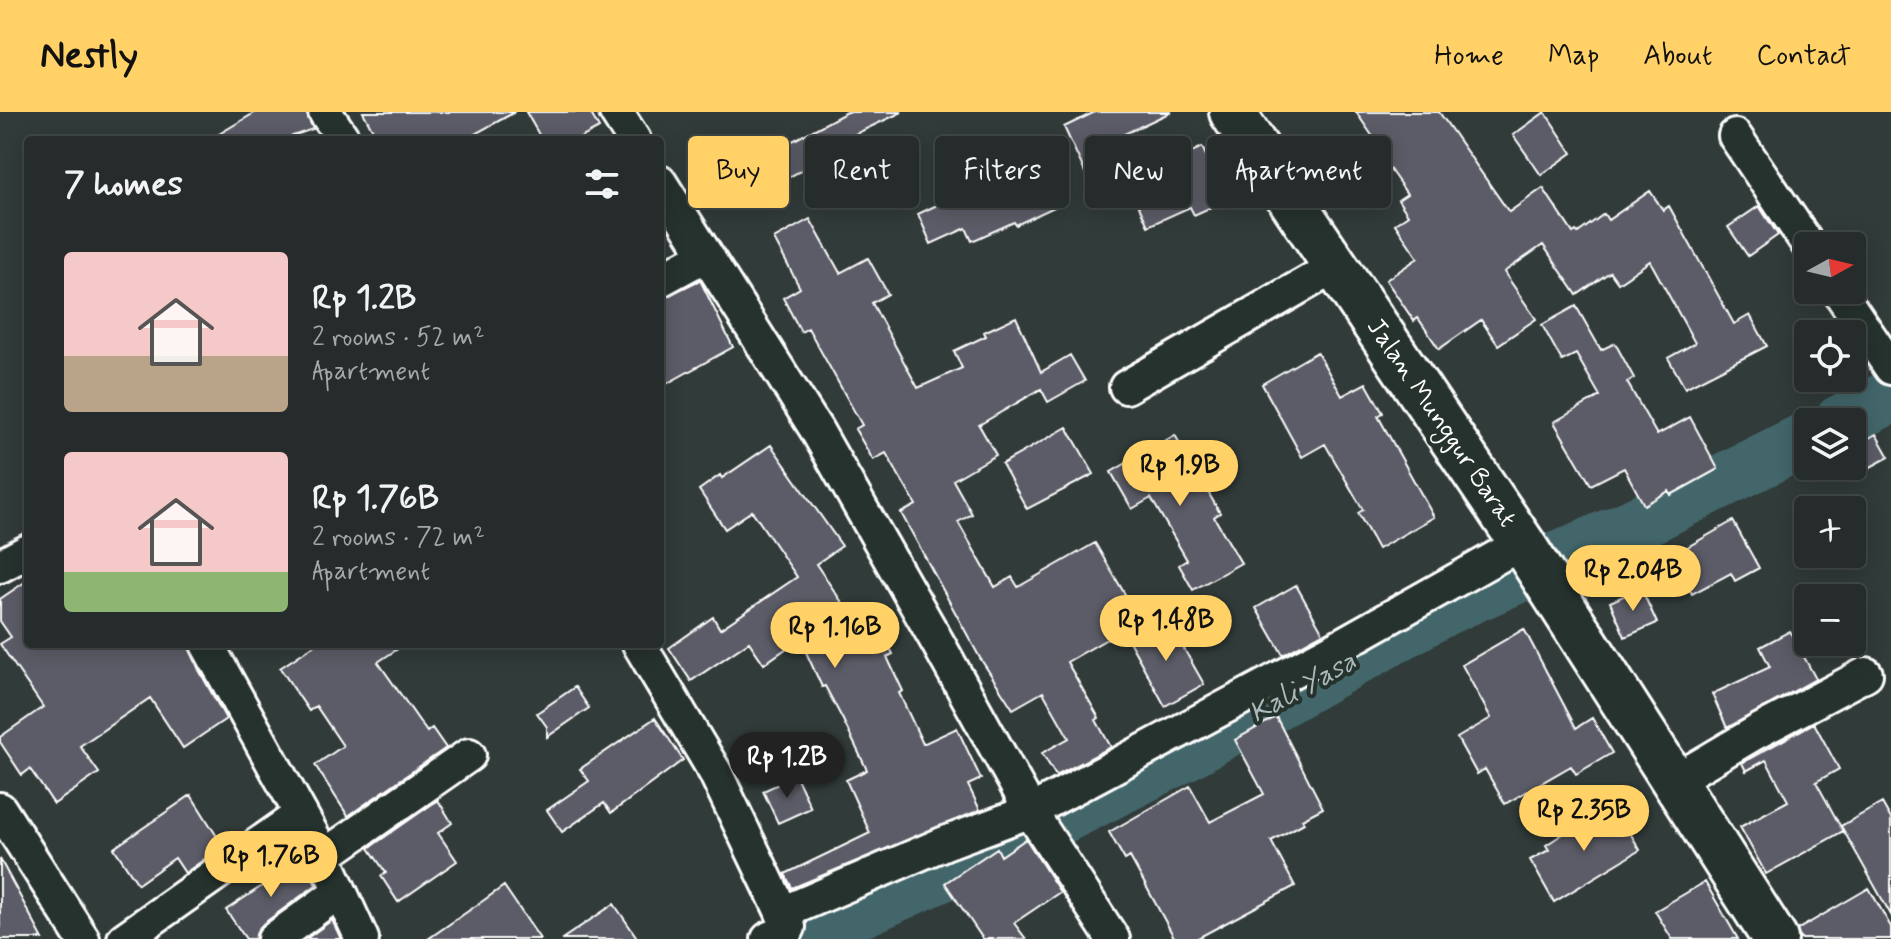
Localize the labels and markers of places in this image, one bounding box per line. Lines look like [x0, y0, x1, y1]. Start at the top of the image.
pin: Rp 1.9B [1106, 440, 1254, 508]
pin: Rp 2.04B [1550, 545, 1716, 613]
pin: Rp 1.48B [1083, 595, 1249, 663]
pin: Rp 1.16B [752, 602, 918, 670]
pin: Rp 1.2B [713, 732, 861, 800]
pin: Rp 2.35B [1501, 785, 1667, 853]
pin: Rp 1.76B [188, 831, 354, 899]

